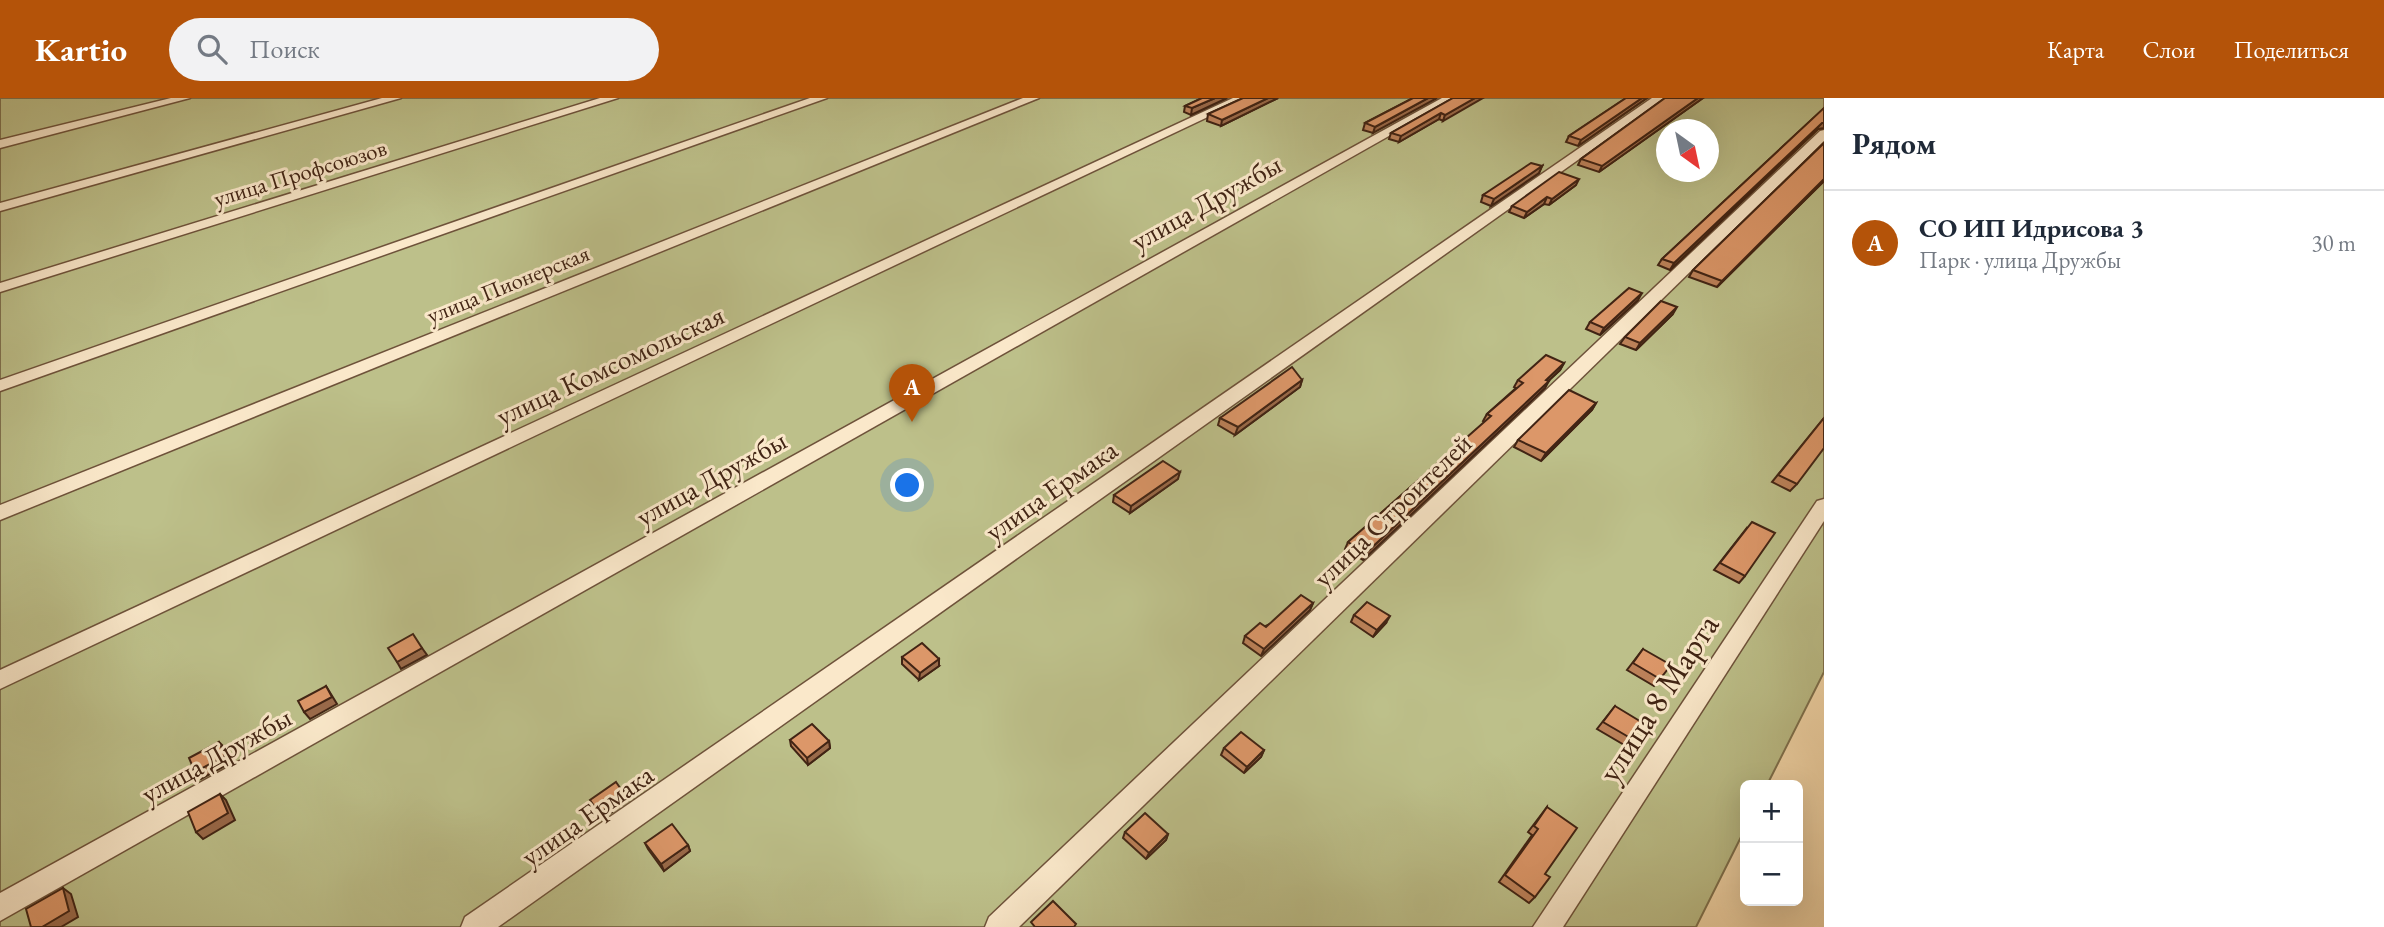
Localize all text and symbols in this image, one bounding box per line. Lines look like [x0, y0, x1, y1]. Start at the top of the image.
search box [169, 18, 659, 81]
text: Kartio [35, 28, 127, 71]
icon: search [193, 30, 231, 68]
text: Поиск [249, 32, 320, 66]
text: Карта [2047, 34, 2104, 65]
text: Слои [2142, 34, 2196, 65]
text: Поделиться [2234, 34, 2349, 65]
north arrow [1656, 119, 1719, 182]
text: Рядом [1852, 124, 1936, 163]
street label: улица Профсоюзов [210, 132, 390, 214]
street label: улица Дружбы [1124, 146, 1288, 258]
text: СО ИП Идрисова 3 [1919, 211, 2144, 245]
text: A [1867, 228, 1883, 258]
text: 30 m [2311, 228, 2356, 258]
street label: улица Пионерская [422, 238, 594, 330]
text: Парк · улица Дружбы [1919, 245, 2121, 275]
street label: улица Комсомольская [490, 296, 730, 434]
pin: A [889, 364, 935, 422]
street label: улица Дружбы [629, 422, 793, 534]
street label: улица Строителей [1305, 425, 1479, 595]
street label: улица Ермака [978, 431, 1125, 549]
your location [890, 468, 924, 502]
street label: улица 8 Марта [1588, 605, 1729, 790]
street label: улица Дружбы [134, 699, 298, 811]
street label: улица Ермака [514, 756, 661, 874]
map controls [1740, 780, 1803, 906]
button: + [1740, 780, 1803, 843]
button: − [1740, 843, 1803, 906]

